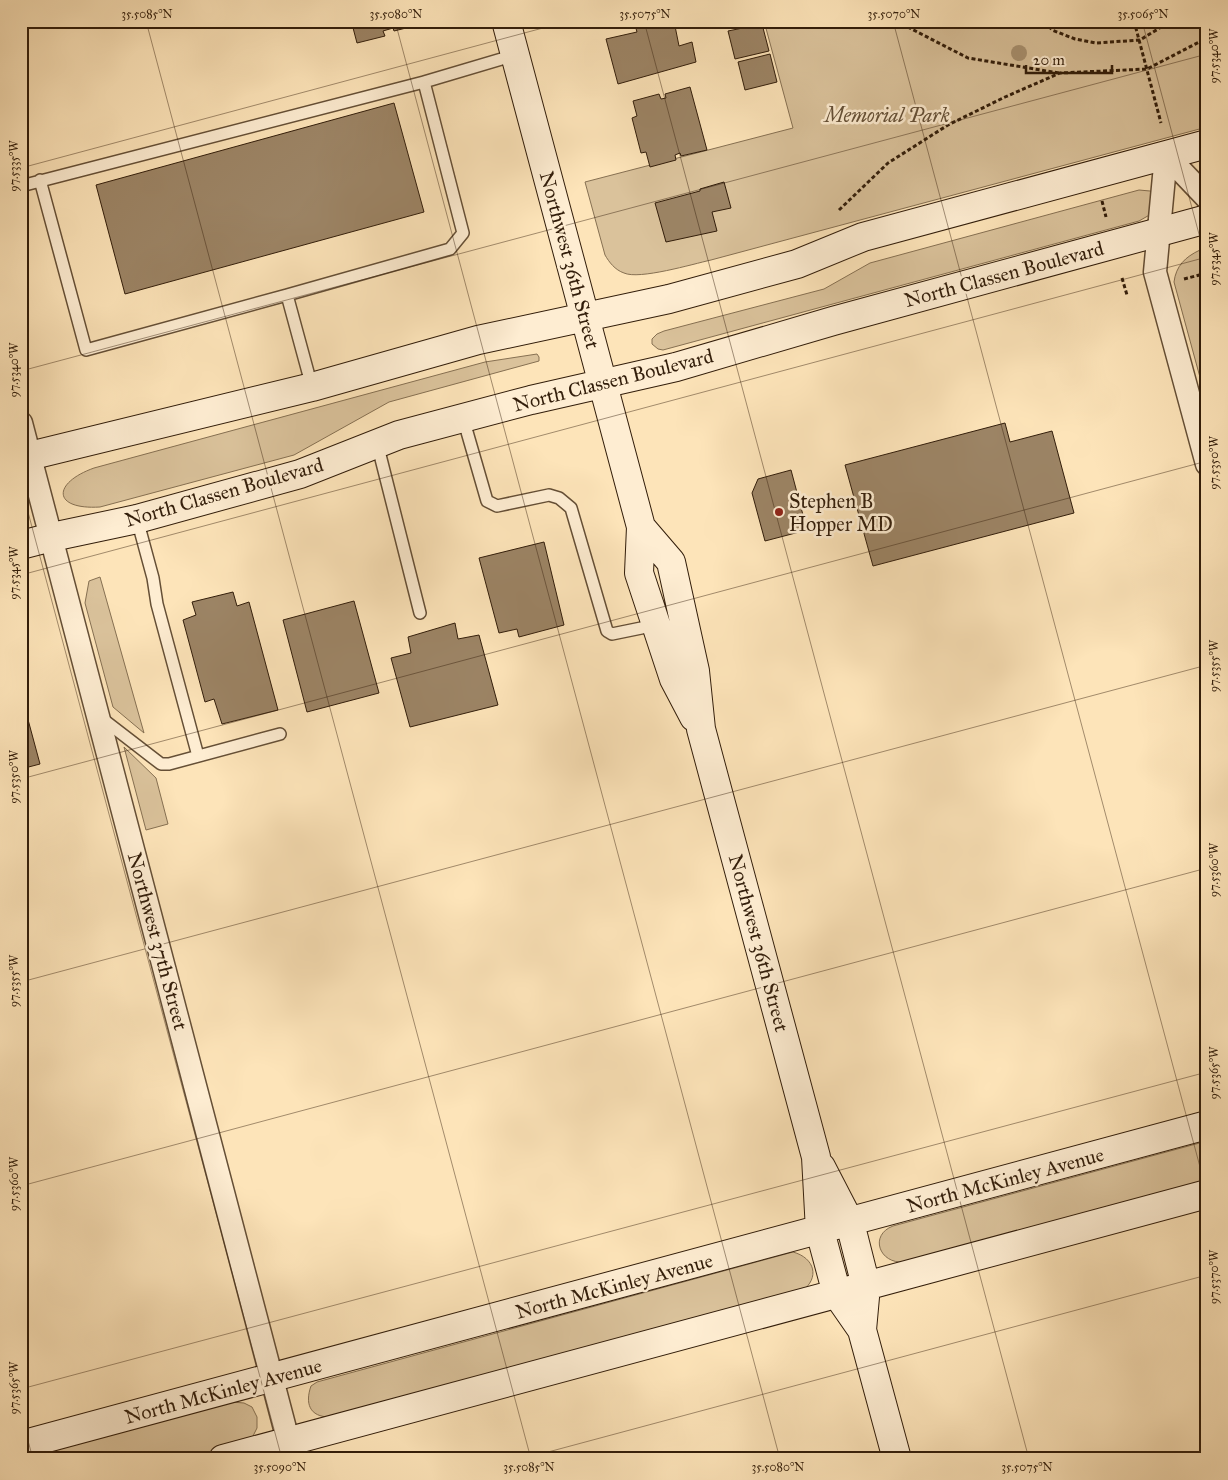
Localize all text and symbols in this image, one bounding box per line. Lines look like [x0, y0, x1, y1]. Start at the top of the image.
text: 35.5085°N [121, 7, 173, 21]
text: 35.5080°N [370, 7, 422, 21]
text: 35.5075°N [619, 7, 671, 21]
text: 35.5070°N [868, 7, 920, 21]
text: 35.5065°N [1117, 7, 1169, 21]
text: 97.5340°W [1207, 28, 1221, 83]
scale bar [1026, 42, 1112, 74]
text: 20 m [1033, 51, 1065, 69]
park label: Memorial Park [822, 103, 950, 127]
text: 97.5335°W [7, 140, 21, 192]
street label: Northwest 36th Street [535, 169, 605, 351]
text: 97.5345°W [1207, 232, 1221, 286]
street label: North Classen Boulevard [902, 236, 1106, 312]
text: 97.5340°W [7, 342, 21, 397]
street label: North Classen Boulevard [510, 344, 716, 416]
text: 97.5350°W [1207, 436, 1221, 490]
street label: North Classen Boulevard [122, 452, 326, 532]
place label: Stephen B Hopper MD [789, 489, 893, 536]
marker: Stephen B Hopper MD [773, 506, 785, 518]
text: 97.5345°W [7, 546, 21, 600]
text: 97.5355°W [1207, 639, 1221, 692]
text: 97.5350°W [7, 750, 21, 804]
text: 97.5360°W [1207, 842, 1221, 897]
street label: Northwest 37th Street [123, 849, 193, 1033]
street label: Northwest 36th Street [724, 852, 794, 1034]
text: 97.5355°W [7, 954, 21, 1007]
text: 97.5365°W [1207, 1046, 1221, 1099]
street label: North McKinley Avenue [904, 1142, 1106, 1218]
text: 97.5360°W [7, 1156, 21, 1211]
street label: North McKinley Avenue [513, 1248, 715, 1324]
text: 97.5370°W [1207, 1249, 1221, 1304]
street label: North McKinley Avenue [122, 1353, 324, 1429]
text: 97.5365°W [7, 1361, 21, 1414]
text: 35.5090°N [254, 1460, 306, 1474]
text: 35.5085°N [503, 1460, 555, 1474]
text: 35.5080°N [752, 1460, 804, 1474]
text: 35.5075°N [1001, 1460, 1053, 1474]

